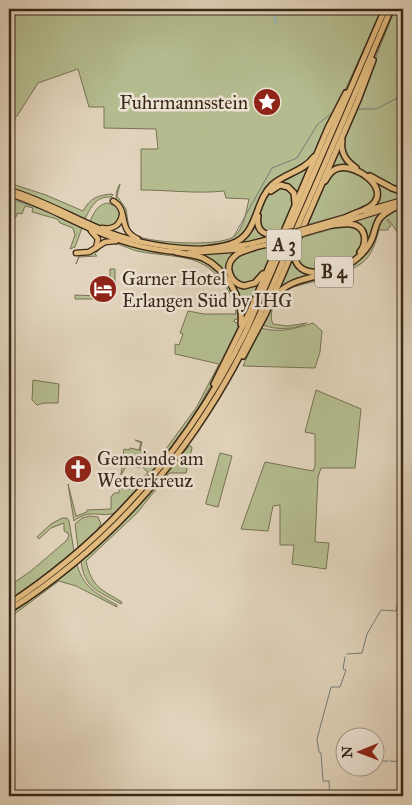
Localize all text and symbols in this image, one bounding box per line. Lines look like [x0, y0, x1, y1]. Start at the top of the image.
place icon: Fuhrmannsstein [252, 87, 282, 117]
place label: Fuhrmannsstein [119, 91, 248, 114]
road number: A 3 [266, 230, 302, 260]
road number: B 4 [315, 256, 353, 288]
place label: Garner Hotel Erlangen Süd by IHG [122, 267, 292, 313]
hotel icon: Garner Hotel Erlangen Süd by IHG [88, 274, 118, 304]
place label: Gemeinde am Wetterkreuz [97, 447, 204, 492]
church icon: Gemeinde am Wetterkreuz [63, 454, 93, 484]
north arrow [334, 728, 384, 778]
text: N [339, 746, 356, 758]

